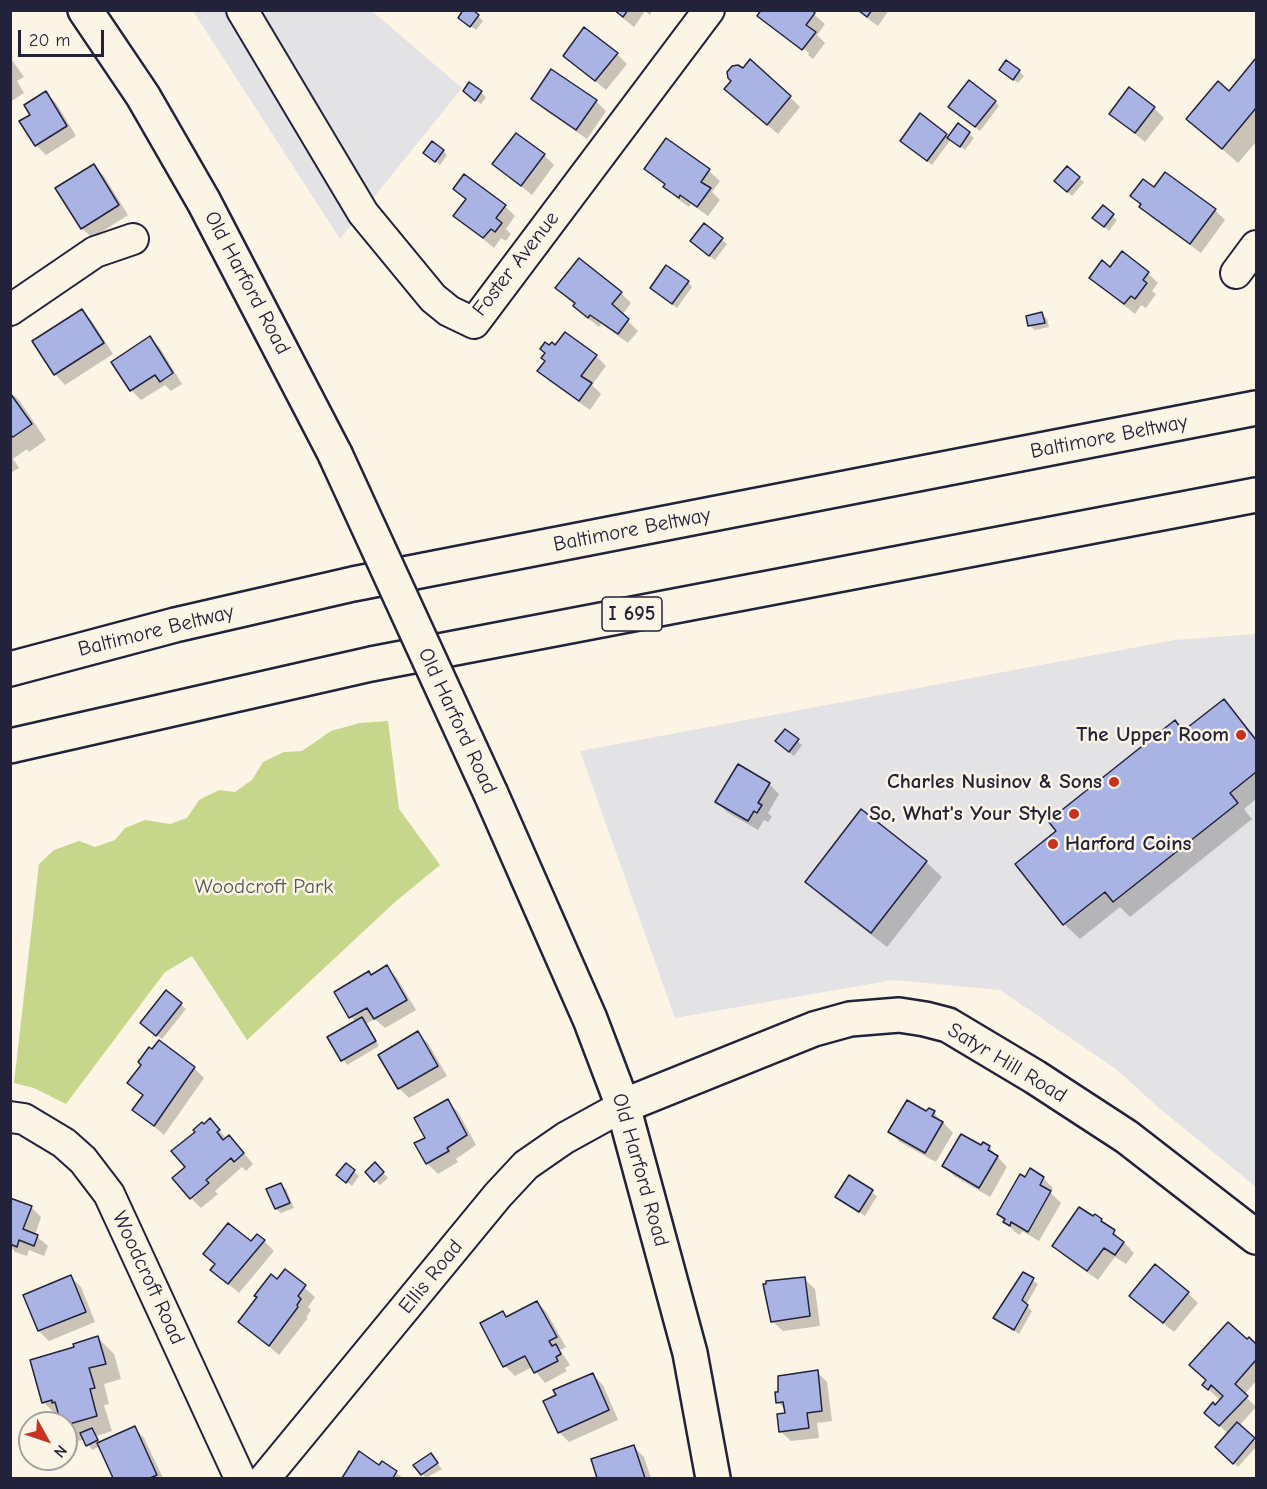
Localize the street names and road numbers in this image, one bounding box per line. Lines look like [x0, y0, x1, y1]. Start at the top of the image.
street label: Old Harford Road [199, 207, 295, 359]
street label: Foster Avenue [467, 207, 565, 321]
street label: Baltimore Beltway [1028, 409, 1190, 465]
street label: Baltimore Beltway [551, 502, 713, 558]
road number: I 695 [602, 597, 662, 631]
street label: Baltimore Beltway [75, 599, 237, 663]
street label: Old Harford Road [412, 644, 502, 798]
street label: Satyr Hill Road [943, 1018, 1071, 1108]
street label: Old Harford Road [606, 1090, 674, 1250]
street label: Woodcroft Road [106, 1207, 190, 1349]
street label: Ellis Road [394, 1235, 468, 1319]

